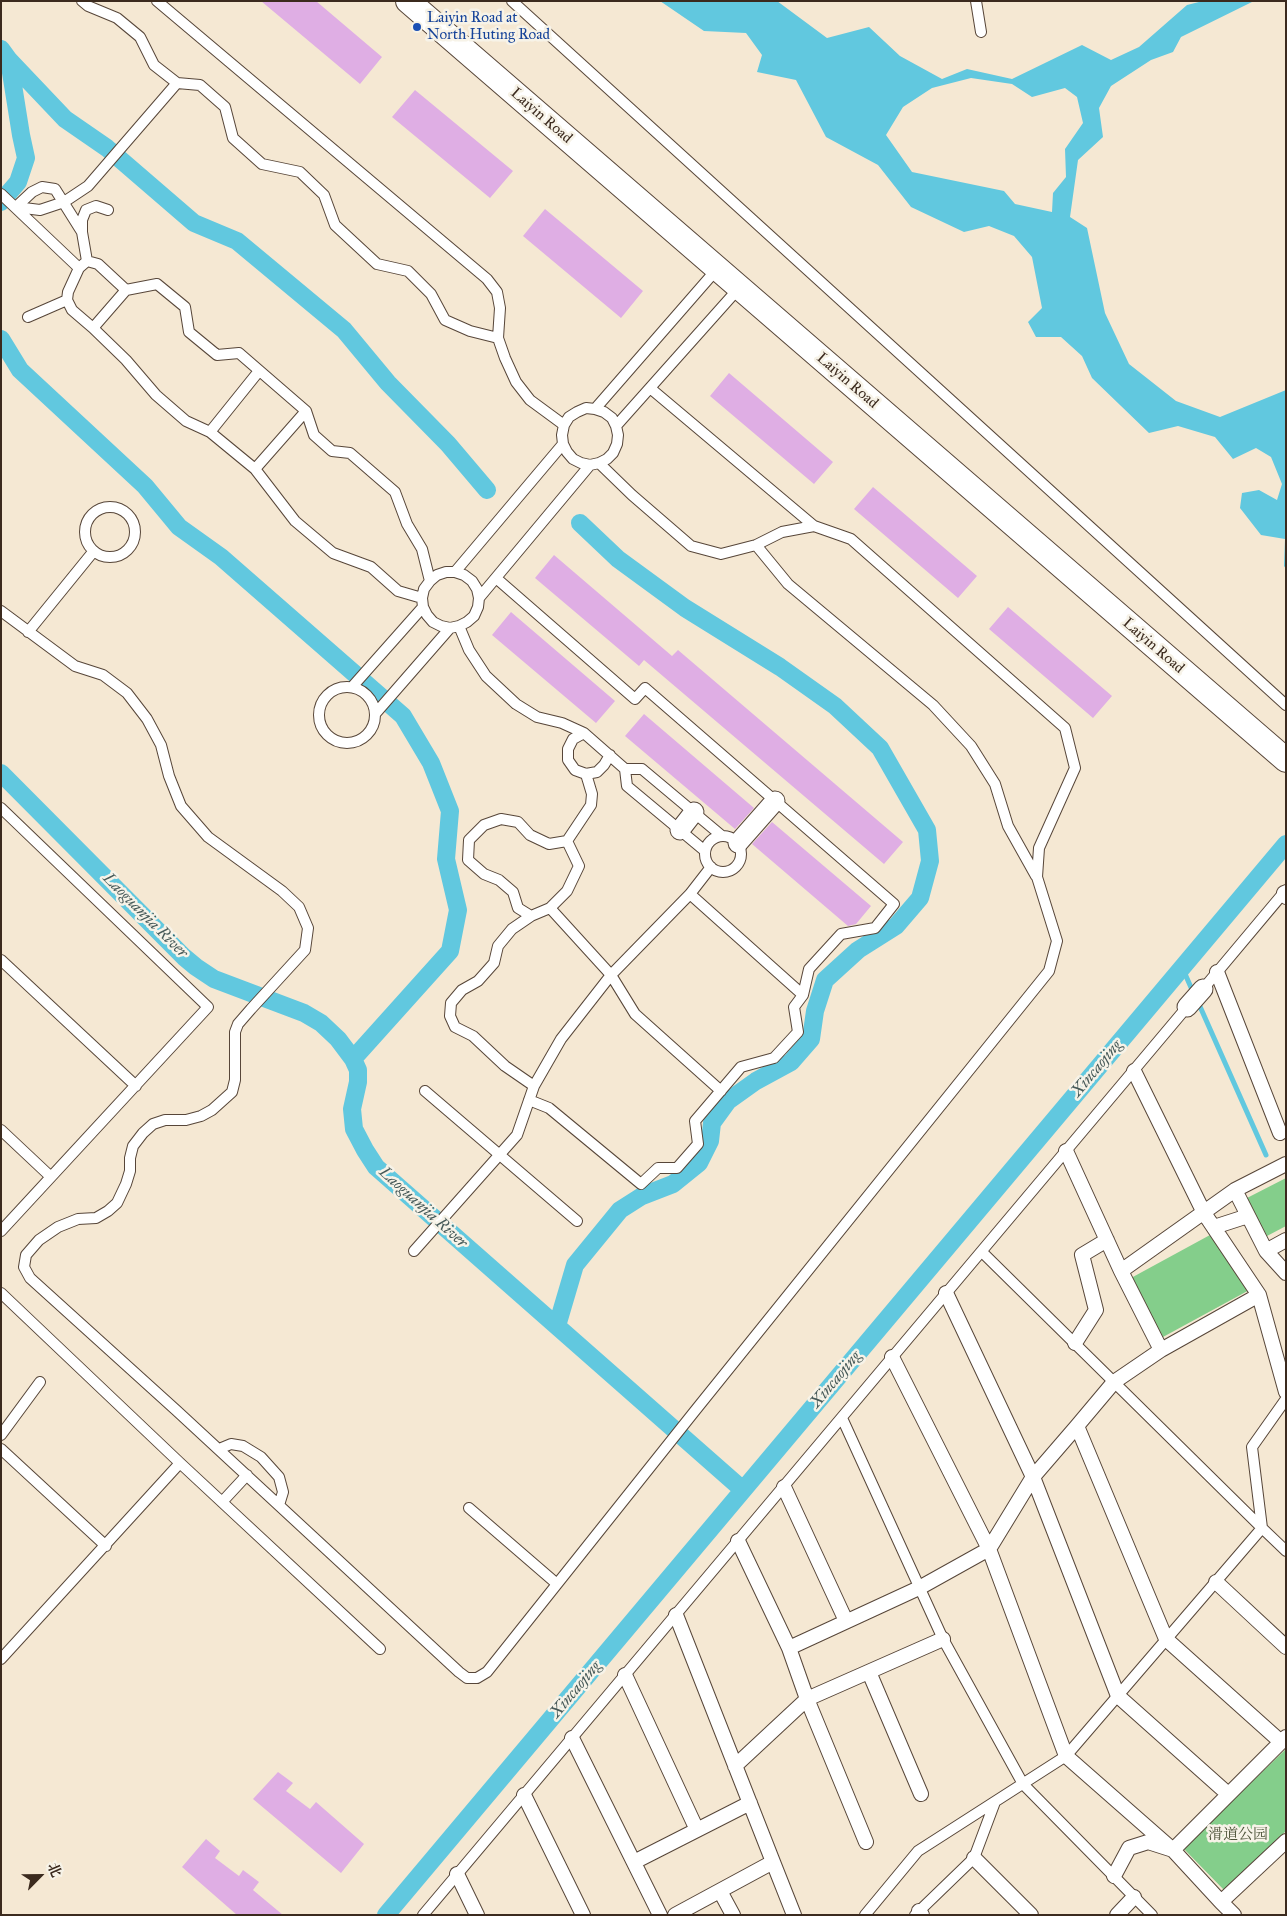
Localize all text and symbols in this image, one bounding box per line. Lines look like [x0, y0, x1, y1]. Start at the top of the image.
place label: Laiyin Road at North Huting Road [427, 9, 550, 44]
marker: Laiyin Road at North Huting Road [411, 21, 423, 33]
street label: Laiyin Road [507, 84, 575, 148]
street label: Laiyin Road [813, 349, 881, 413]
street label: Laiyin Road [1119, 614, 1187, 678]
water label: Laoguanjia River [98, 869, 192, 963]
water label: Xincaojing [1068, 1037, 1126, 1101]
water label: Laoguanjia River [375, 1163, 471, 1253]
water label: Xincaojing [807, 1348, 865, 1412]
water label: Xincaojing [547, 1658, 605, 1722]
park label: 滑道公园 [1208, 1826, 1268, 1844]
north arrow [15, 1851, 65, 1901]
text: 北 [44, 1860, 65, 1880]

